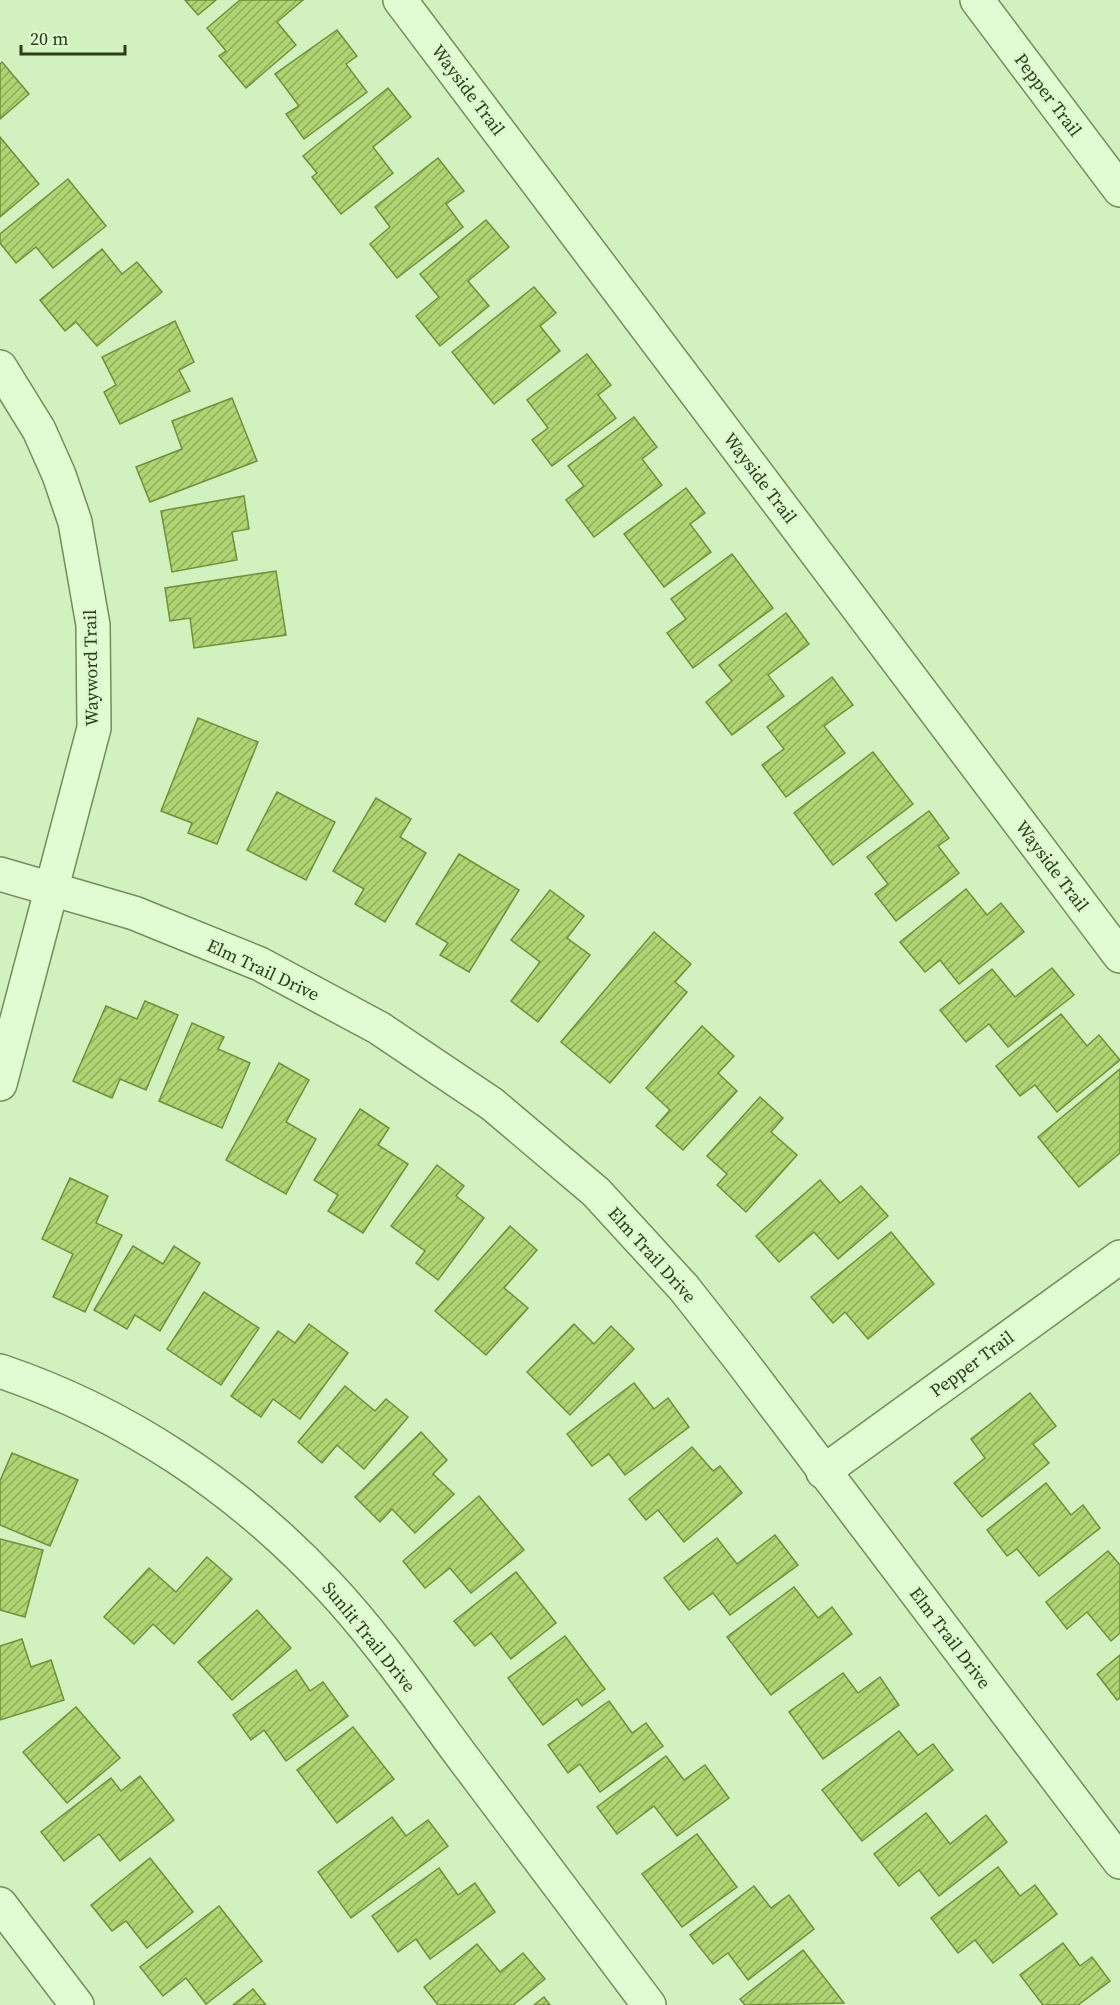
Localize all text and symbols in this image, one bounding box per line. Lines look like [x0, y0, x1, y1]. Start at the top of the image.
scale bar [21, 18, 124, 56]
text: 20 m [30, 26, 68, 51]
street label: Wayside Trail [426, 39, 511, 140]
street label: Pepper Trail [1009, 48, 1088, 141]
street label: Wayside Trail [718, 427, 803, 528]
street label: Wayword Trail [77, 609, 104, 727]
street label: Wayside Trail [1010, 815, 1095, 916]
street label: Elm Trail Drive [203, 933, 324, 1007]
street label: Elm Trail Drive [602, 1201, 702, 1308]
street label: Pepper Trail [925, 1325, 1019, 1403]
street label: Sunlit Trail Drive [317, 1576, 422, 1697]
street label: Elm Trail Drive [904, 1582, 997, 1694]

